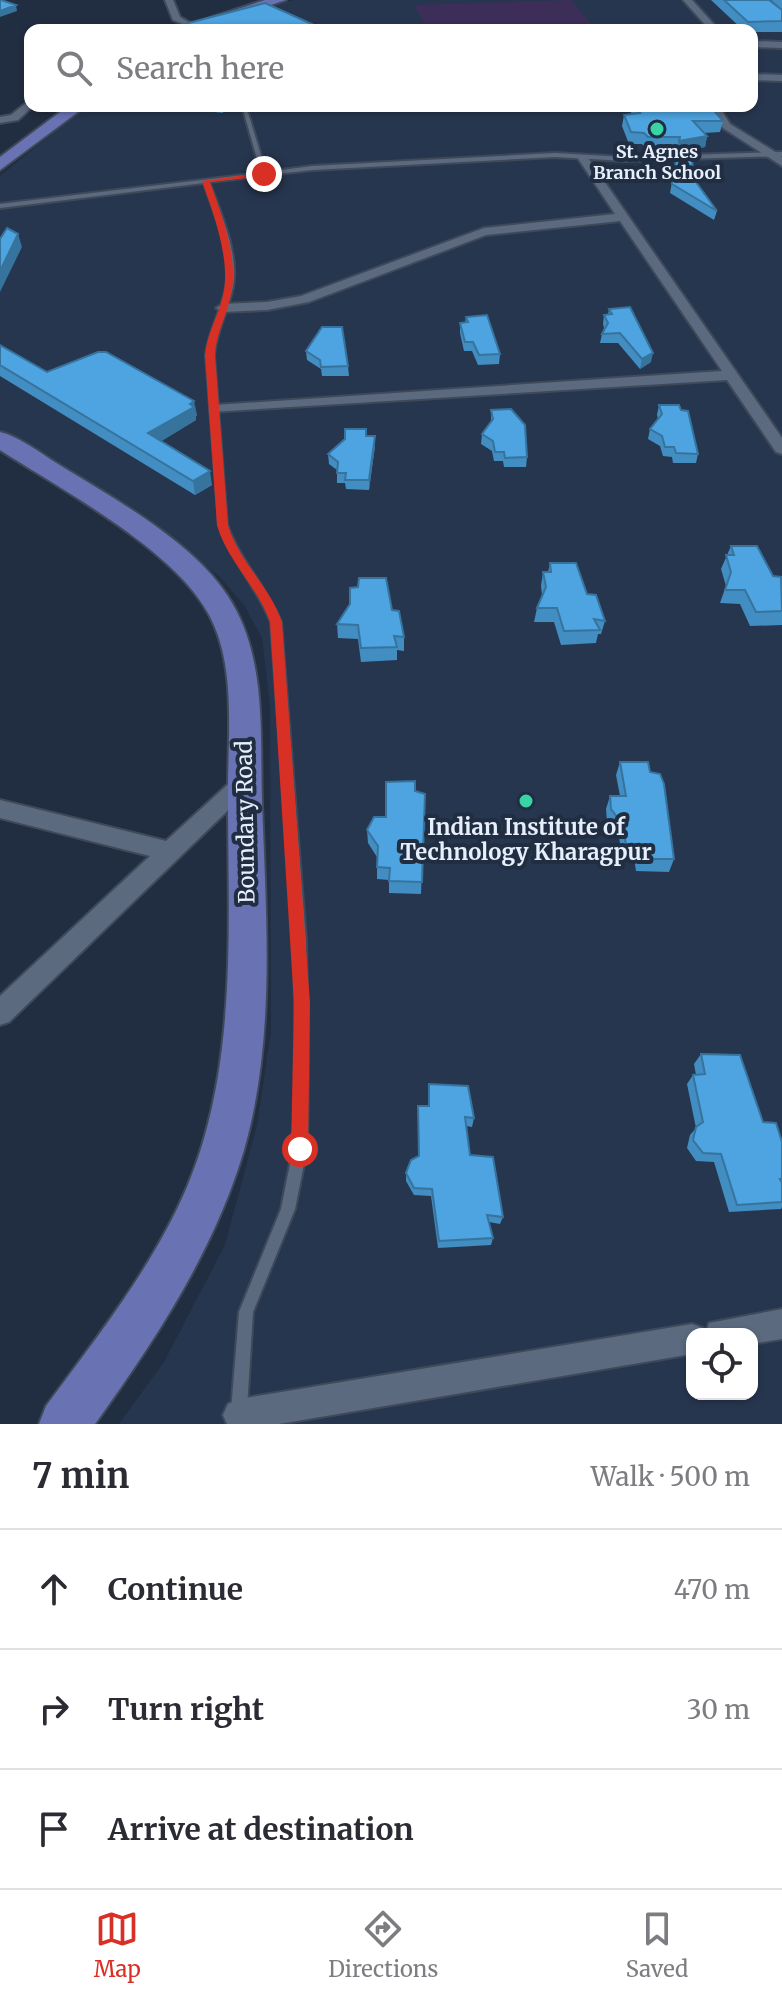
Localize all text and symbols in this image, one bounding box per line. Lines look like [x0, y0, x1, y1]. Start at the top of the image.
search box [24, 24, 758, 112]
icon: search [52, 46, 96, 90]
text: Search here [116, 49, 284, 87]
marker: St. Agnes Branch School [648, 120, 666, 138]
place label: St. Agnes Branch School [593, 140, 721, 184]
route end [246, 156, 282, 192]
street label: Boundary Road [230, 740, 260, 904]
marker: Indian Institute of Technology Kharagpur [517, 792, 535, 810]
place label: Indian Institute of Technology Kharagpur [400, 813, 652, 866]
route start [282, 1131, 318, 1167]
map controls [686, 1328, 758, 1400]
button: locate [686, 1328, 758, 1400]
text: 7 min [32, 1455, 129, 1497]
text: Walk · 500 m [591, 1460, 750, 1493]
icon: ahead [32, 1567, 76, 1611]
text: Continue [108, 1570, 243, 1608]
text: 470 m [674, 1573, 750, 1606]
icon: right [32, 1687, 76, 1731]
text: Turn right [108, 1690, 264, 1728]
text: 30 m [687, 1693, 750, 1726]
icon: arrive [32, 1807, 76, 1851]
text: Arrive at destination [108, 1810, 414, 1848]
tab: Map [94, 1907, 141, 1983]
tab: Directions [328, 1907, 438, 1983]
tab: Saved [626, 1907, 688, 1983]

